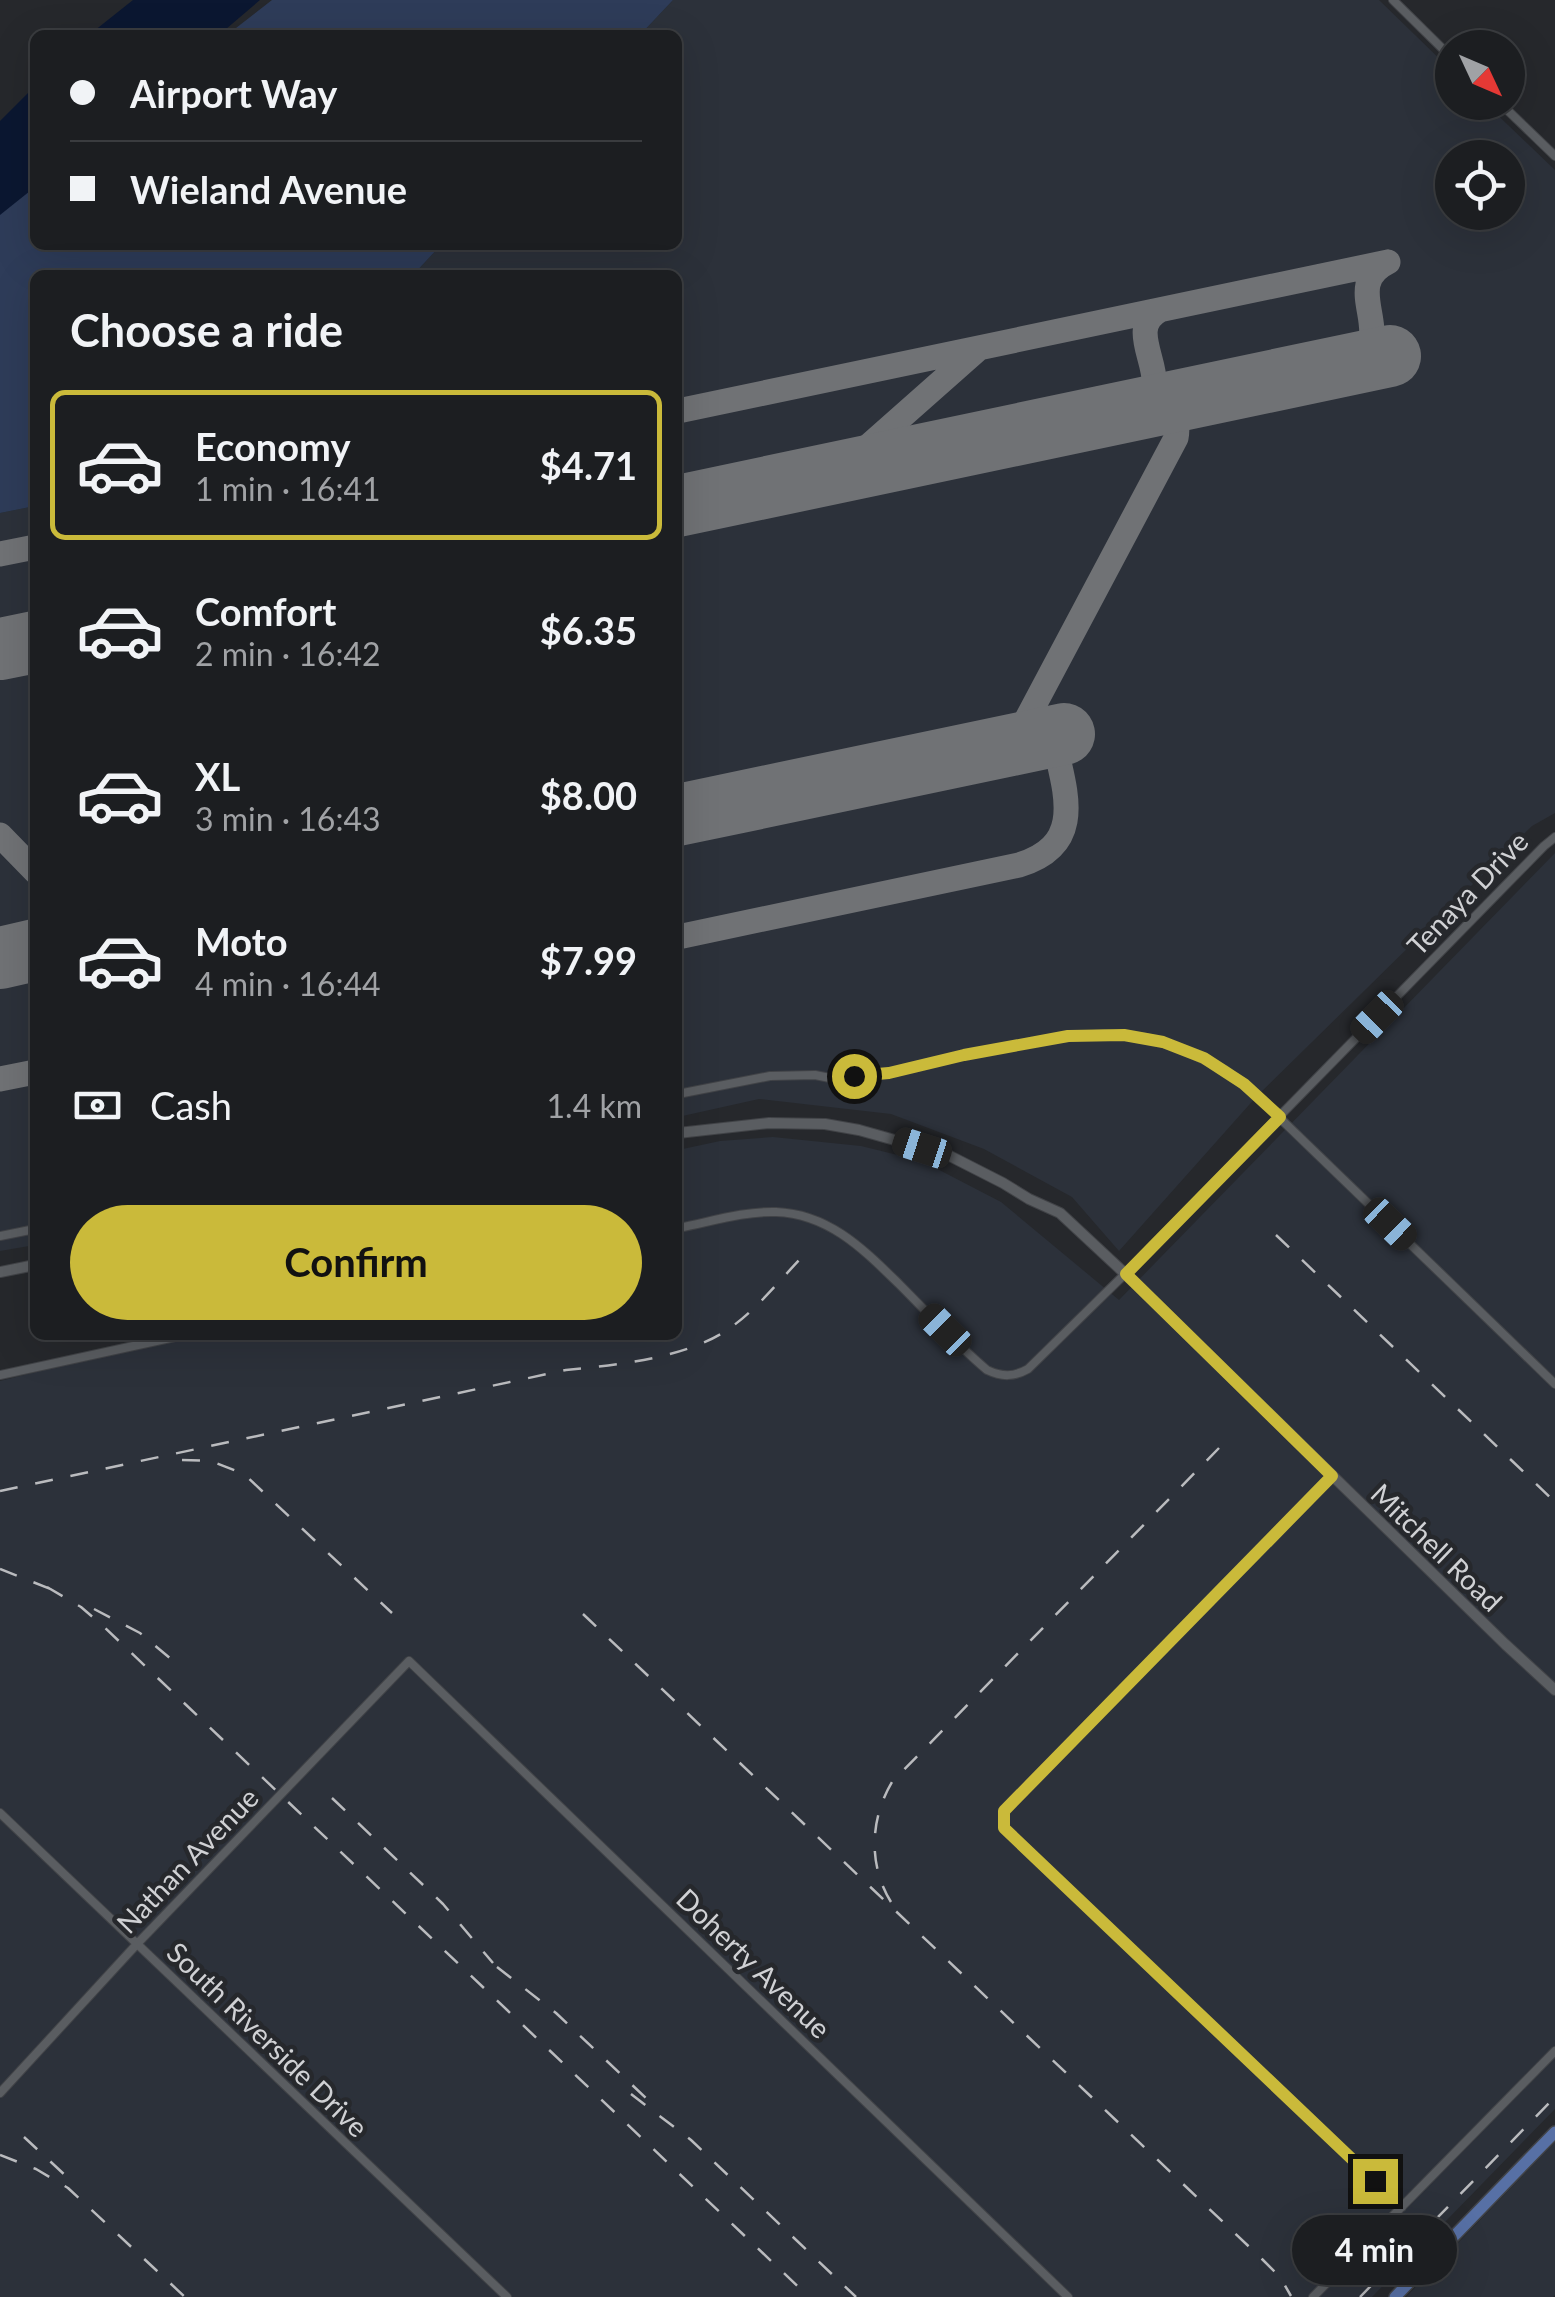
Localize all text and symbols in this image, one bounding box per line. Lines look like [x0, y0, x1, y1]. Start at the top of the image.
north arrow [1435, 30, 1525, 120]
map controls [1435, 30, 1525, 230]
text: Airport Way [130, 70, 337, 116]
button: locate [1435, 140, 1525, 230]
text: Wieland Avenue [130, 166, 407, 212]
text: Choose a ride [70, 303, 343, 357]
icon: car [75, 420, 165, 510]
text: Economy [195, 423, 350, 469]
text: $4.71 [540, 442, 637, 488]
text: 1 min · 16:41 [195, 469, 381, 508]
icon: car [75, 585, 165, 675]
text: Comfort [195, 588, 336, 634]
text: $6.35 [540, 607, 637, 653]
text: 2 min · 16:42 [195, 634, 381, 673]
icon: car [75, 750, 165, 840]
text: XL [195, 753, 240, 799]
text: $8.00 [540, 772, 637, 818]
text: 3 min · 16:43 [195, 799, 381, 838]
street label: Tenaya Drive [1400, 824, 1534, 962]
icon: car [75, 915, 165, 1005]
text: Moto [195, 918, 288, 964]
text: $7.99 [540, 937, 637, 983]
text: 4 min · 16:44 [195, 964, 381, 1003]
car [1345, 985, 1409, 1049]
route start [832, 1054, 877, 1099]
icon: cash [70, 1078, 125, 1133]
text: Cash [150, 1082, 232, 1128]
text: 1.4 km [547, 1086, 642, 1125]
car [889, 1124, 955, 1172]
car [1358, 1192, 1422, 1256]
button: Confirm [70, 1205, 642, 1320]
car [913, 1298, 977, 1362]
street label: Mitchell Road [1364, 1476, 1510, 1618]
street label: Nathan Avenue [109, 1780, 265, 1940]
street label: Doherty Avenue [670, 1881, 838, 2045]
street label: South Riverside Drive [161, 1934, 375, 2144]
route end [1353, 2159, 1398, 2204]
callout: 4 min [1292, 2216, 1458, 2286]
text: 4 min [1335, 2230, 1414, 2269]

